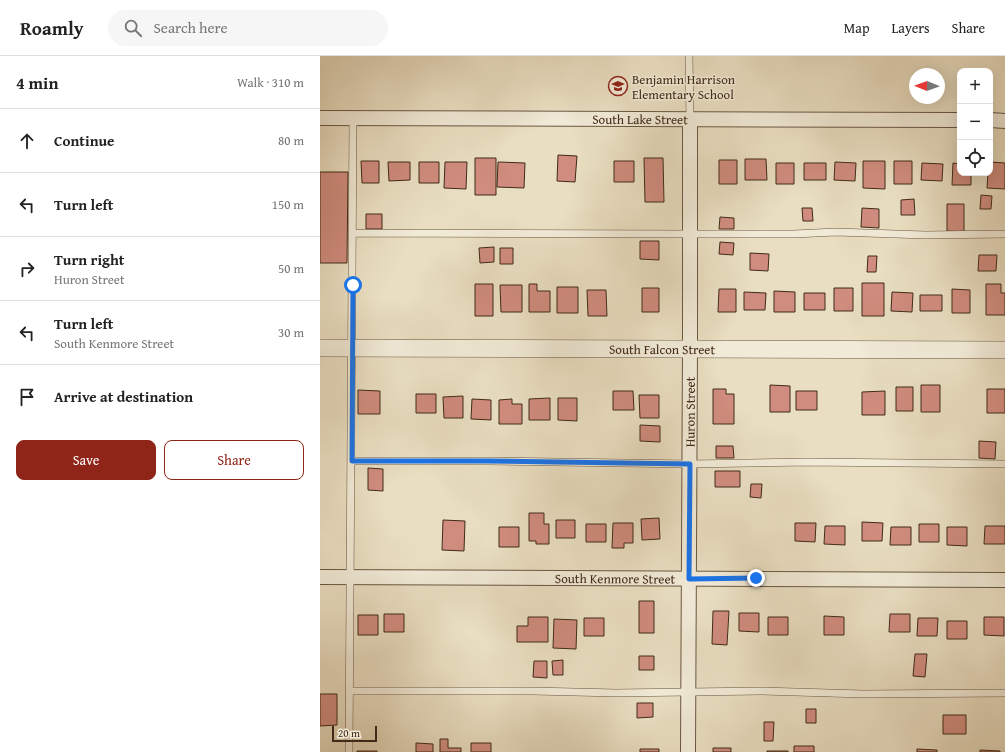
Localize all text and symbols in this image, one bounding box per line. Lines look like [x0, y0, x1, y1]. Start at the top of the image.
search box [108, 10, 388, 46]
text: Roamly [20, 14, 84, 42]
icon: search [122, 17, 144, 39]
text: Search here [154, 17, 228, 38]
text: Map [844, 18, 870, 38]
text: Layers [892, 18, 930, 38]
text: Share [952, 18, 985, 38]
north arrow [909, 68, 945, 104]
map controls [957, 68, 993, 176]
button: + [957, 68, 993, 104]
text: 4 min [16, 70, 58, 95]
place label: Benjamin Harrison Elementary School [632, 70, 736, 104]
text: Walk · 310 m [237, 73, 304, 92]
school or university icon: Benjamin Harrison Elementary School [607, 75, 629, 97]
button: − [957, 104, 993, 140]
street label: South Lake Street [592, 109, 688, 129]
icon: ahead [16, 130, 38, 152]
text: Continue [54, 130, 115, 151]
text: 80 m [278, 131, 304, 150]
button: locate [957, 140, 993, 176]
icon: left [16, 194, 38, 216]
text: Turn left [54, 194, 113, 215]
text: 150 m [272, 195, 304, 214]
text: Turn right [54, 249, 125, 270]
icon: right [16, 258, 38, 280]
text: 50 m [278, 259, 304, 278]
text: Huron Street [54, 270, 125, 289]
route start [344, 276, 362, 294]
text: Turn left [54, 313, 113, 334]
icon: left [16, 322, 38, 344]
text: 30 m [278, 323, 304, 342]
text: South Kenmore Street [54, 334, 174, 353]
street label: South Falcon Street [609, 339, 715, 359]
street label: Huron Street [680, 376, 699, 447]
icon: arrive [16, 386, 38, 408]
text: Arrive at destination [54, 386, 193, 407]
button: Save [16, 440, 156, 480]
button: Share [164, 440, 304, 480]
street label: South Kenmore Street [555, 569, 676, 588]
route end [747, 569, 765, 587]
scale bar [332, 724, 377, 743]
text: 20 m [338, 725, 360, 741]

